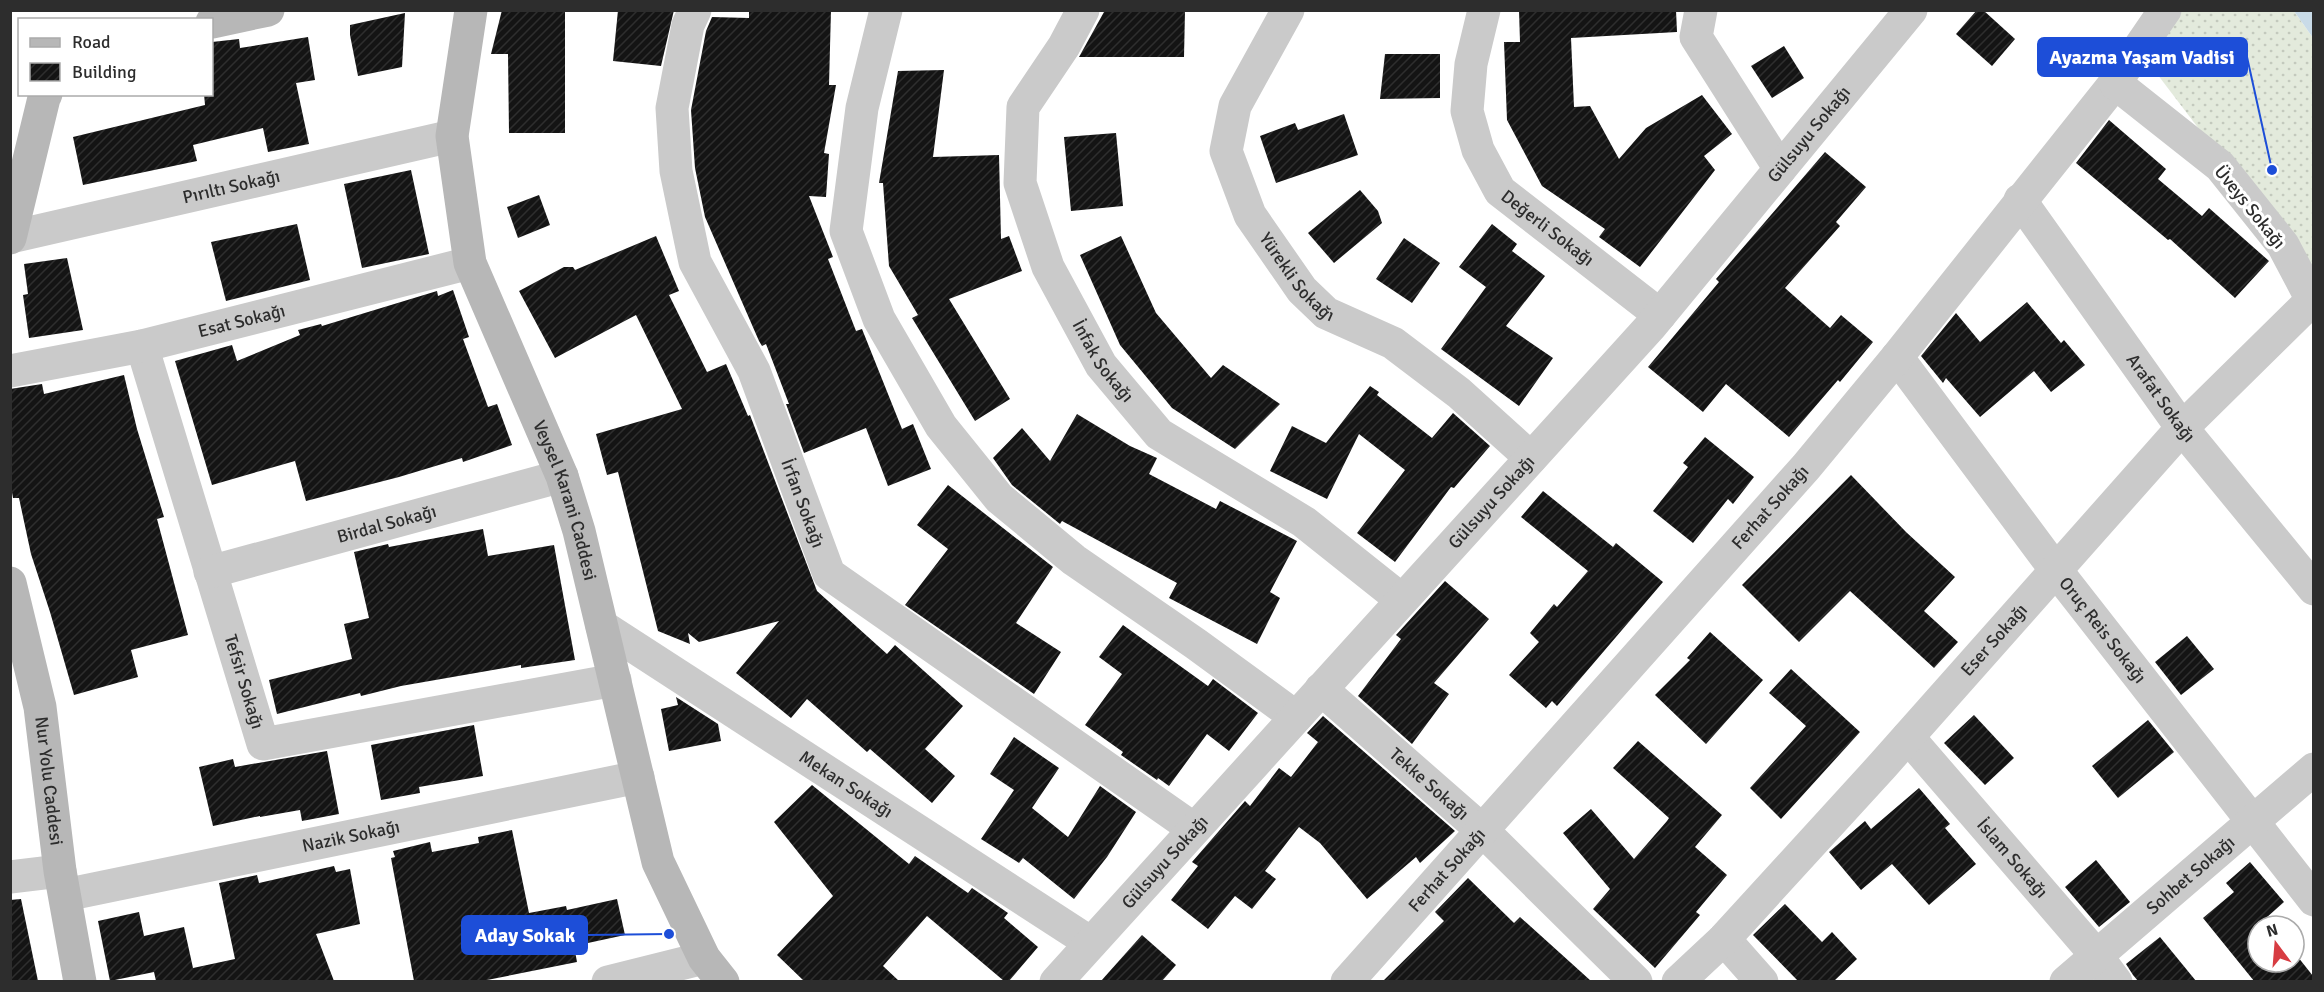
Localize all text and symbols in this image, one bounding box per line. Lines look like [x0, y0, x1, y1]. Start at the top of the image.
legend [18, 18, 213, 96]
text: Road [72, 31, 111, 53]
callout: Ayazma Yaşam Vadisi [2038, 38, 2247, 76]
text: Ayazma Yaşam Vadisi [2049, 45, 2235, 70]
text: Building [72, 61, 136, 83]
street label: Gülsuyu Sokağı [1763, 81, 1855, 187]
street label: Üveys Sokağı [2210, 161, 2290, 253]
street label: Pırıltı Sokağı [181, 165, 282, 208]
street label: Değerli Sokağı [1497, 185, 1599, 271]
street label: Yürekli Sokağı [1255, 228, 1338, 326]
street label: Esat Sokağı [196, 299, 287, 342]
street label: İnfak Sokağı [1068, 316, 1139, 407]
street label: Arafat Sokağı [2122, 349, 2200, 447]
street label: Veysel Karani Caddesi [528, 417, 601, 583]
street label: Gülsuyu Sokağı [1443, 451, 1539, 553]
street label: İrfan Sokağı [776, 456, 829, 551]
street label: Ferhat Sokağı [1727, 461, 1813, 554]
street label: Birdal Sokağı [334, 500, 439, 548]
street label: Oruç Reis Sokağı [2054, 573, 2151, 688]
street label: Eser Sokağı [1956, 599, 2032, 681]
street label: Tefsir Sokağı [219, 632, 269, 732]
street label: Nur Yolu Caddesi [30, 715, 68, 847]
street label: Tekke Sokağı [1385, 743, 1474, 825]
street label: Mekan Sokağı [795, 746, 897, 823]
street label: Gülsuyu Sokağı [1117, 811, 1213, 913]
street label: İslam Sokağı [1972, 814, 2053, 902]
street label: Nazik Sokağı [300, 815, 402, 857]
street label: Ferhat Sokağı [1404, 823, 1490, 917]
street label: Sohbet Sokağı [2142, 831, 2239, 919]
north arrow [2246, 914, 2306, 974]
callout: Aday Sokak [462, 916, 587, 954]
text: N [2264, 919, 2280, 942]
text: Aday Sokak [475, 923, 576, 948]

